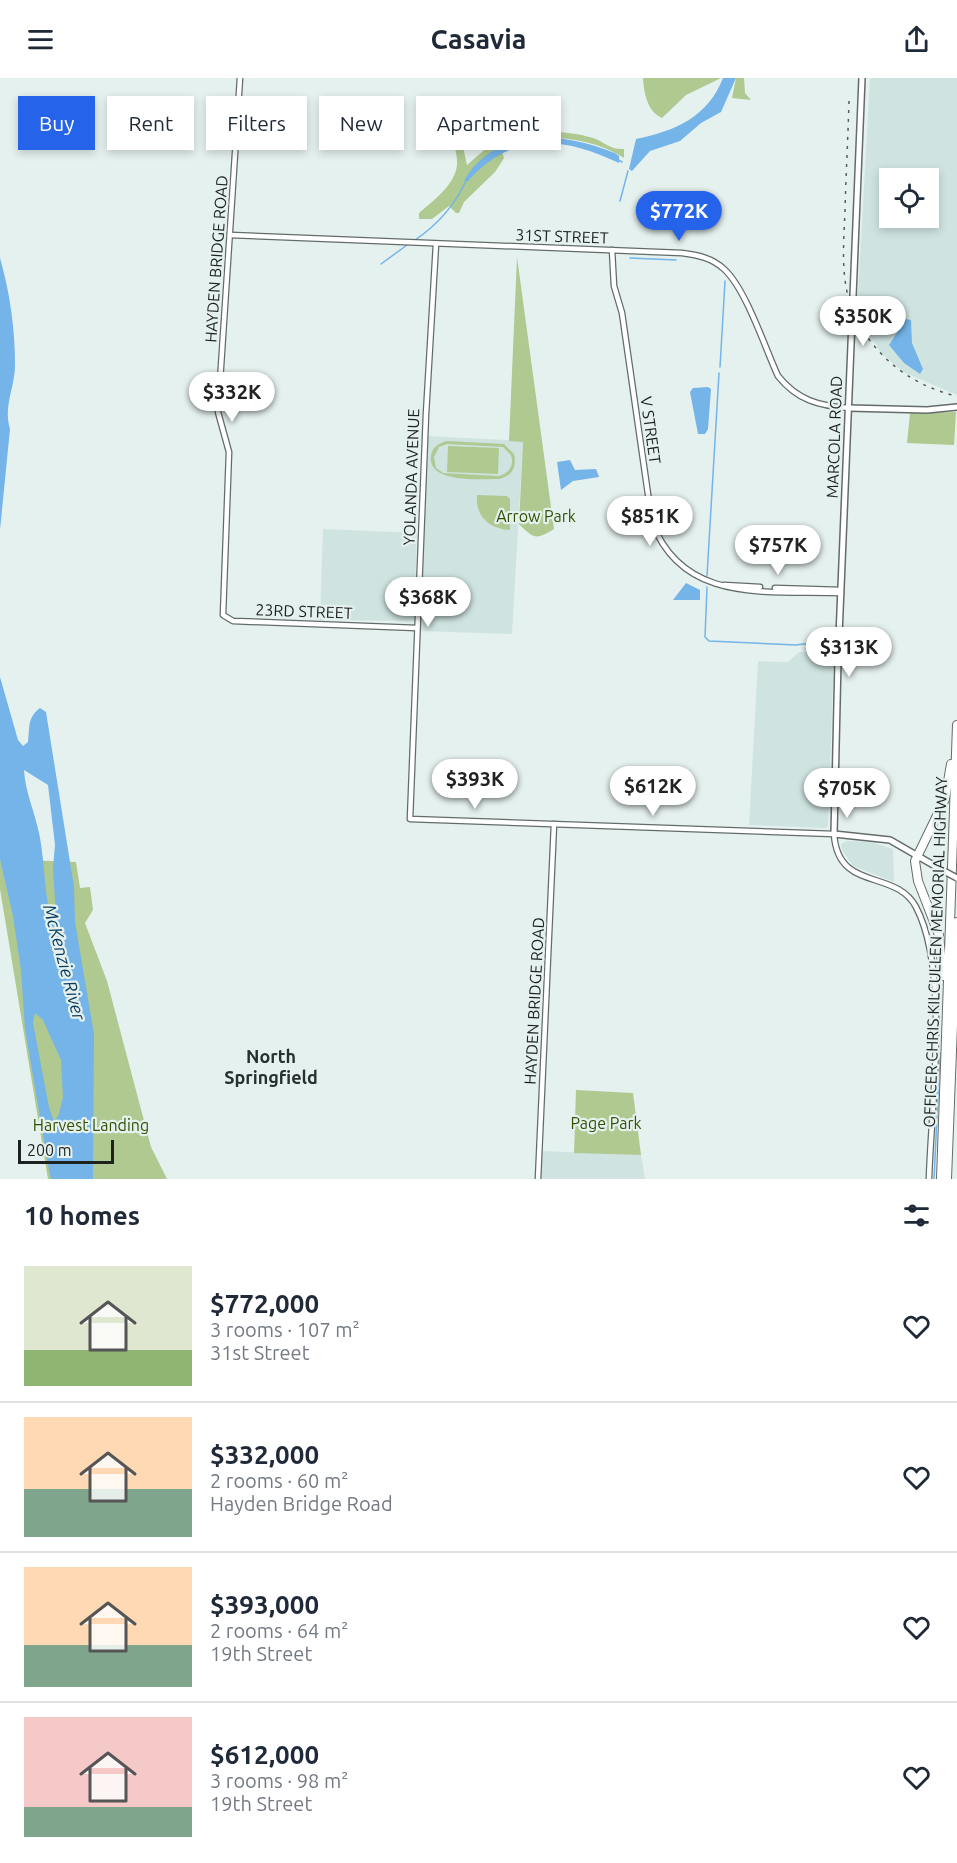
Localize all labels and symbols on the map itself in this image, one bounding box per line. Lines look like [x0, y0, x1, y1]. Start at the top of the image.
street label: HAYDEN BRIDGE ROAD [201, 175, 231, 343]
pin: $772K [637, 191, 721, 242]
street label: 31ST STREET [515, 225, 609, 247]
pin: $350K [821, 296, 905, 347]
pin: $332K [190, 372, 274, 423]
street label: MARCOLA ROAD [823, 375, 845, 499]
street label: V STREET [637, 395, 665, 465]
street label: YOLANDA AVENUE [400, 408, 422, 546]
pin: $851K [608, 496, 692, 547]
park label: Arrow Park [496, 507, 576, 525]
pin: $757K [736, 525, 820, 576]
pin: $368K [386, 577, 470, 628]
street label: 23RD STREET [255, 600, 353, 622]
pin: $313K [807, 627, 891, 678]
pin: $393K [433, 759, 517, 810]
pin: $612K [611, 766, 695, 817]
pin: $705K [805, 768, 889, 819]
street label: OFFICER CHRIS KILCULLEN MEMORIAL HIGHWAY [920, 776, 950, 1128]
water label: McKenzie River [40, 902, 90, 1023]
street label: HAYDEN BRIDGE ROAD [521, 917, 547, 1085]
district label: North Springfield [224, 1046, 318, 1087]
park label: Page Park [570, 1114, 642, 1132]
park label: Harvest Landing [33, 1116, 149, 1134]
scale bar [18, 1137, 114, 1164]

